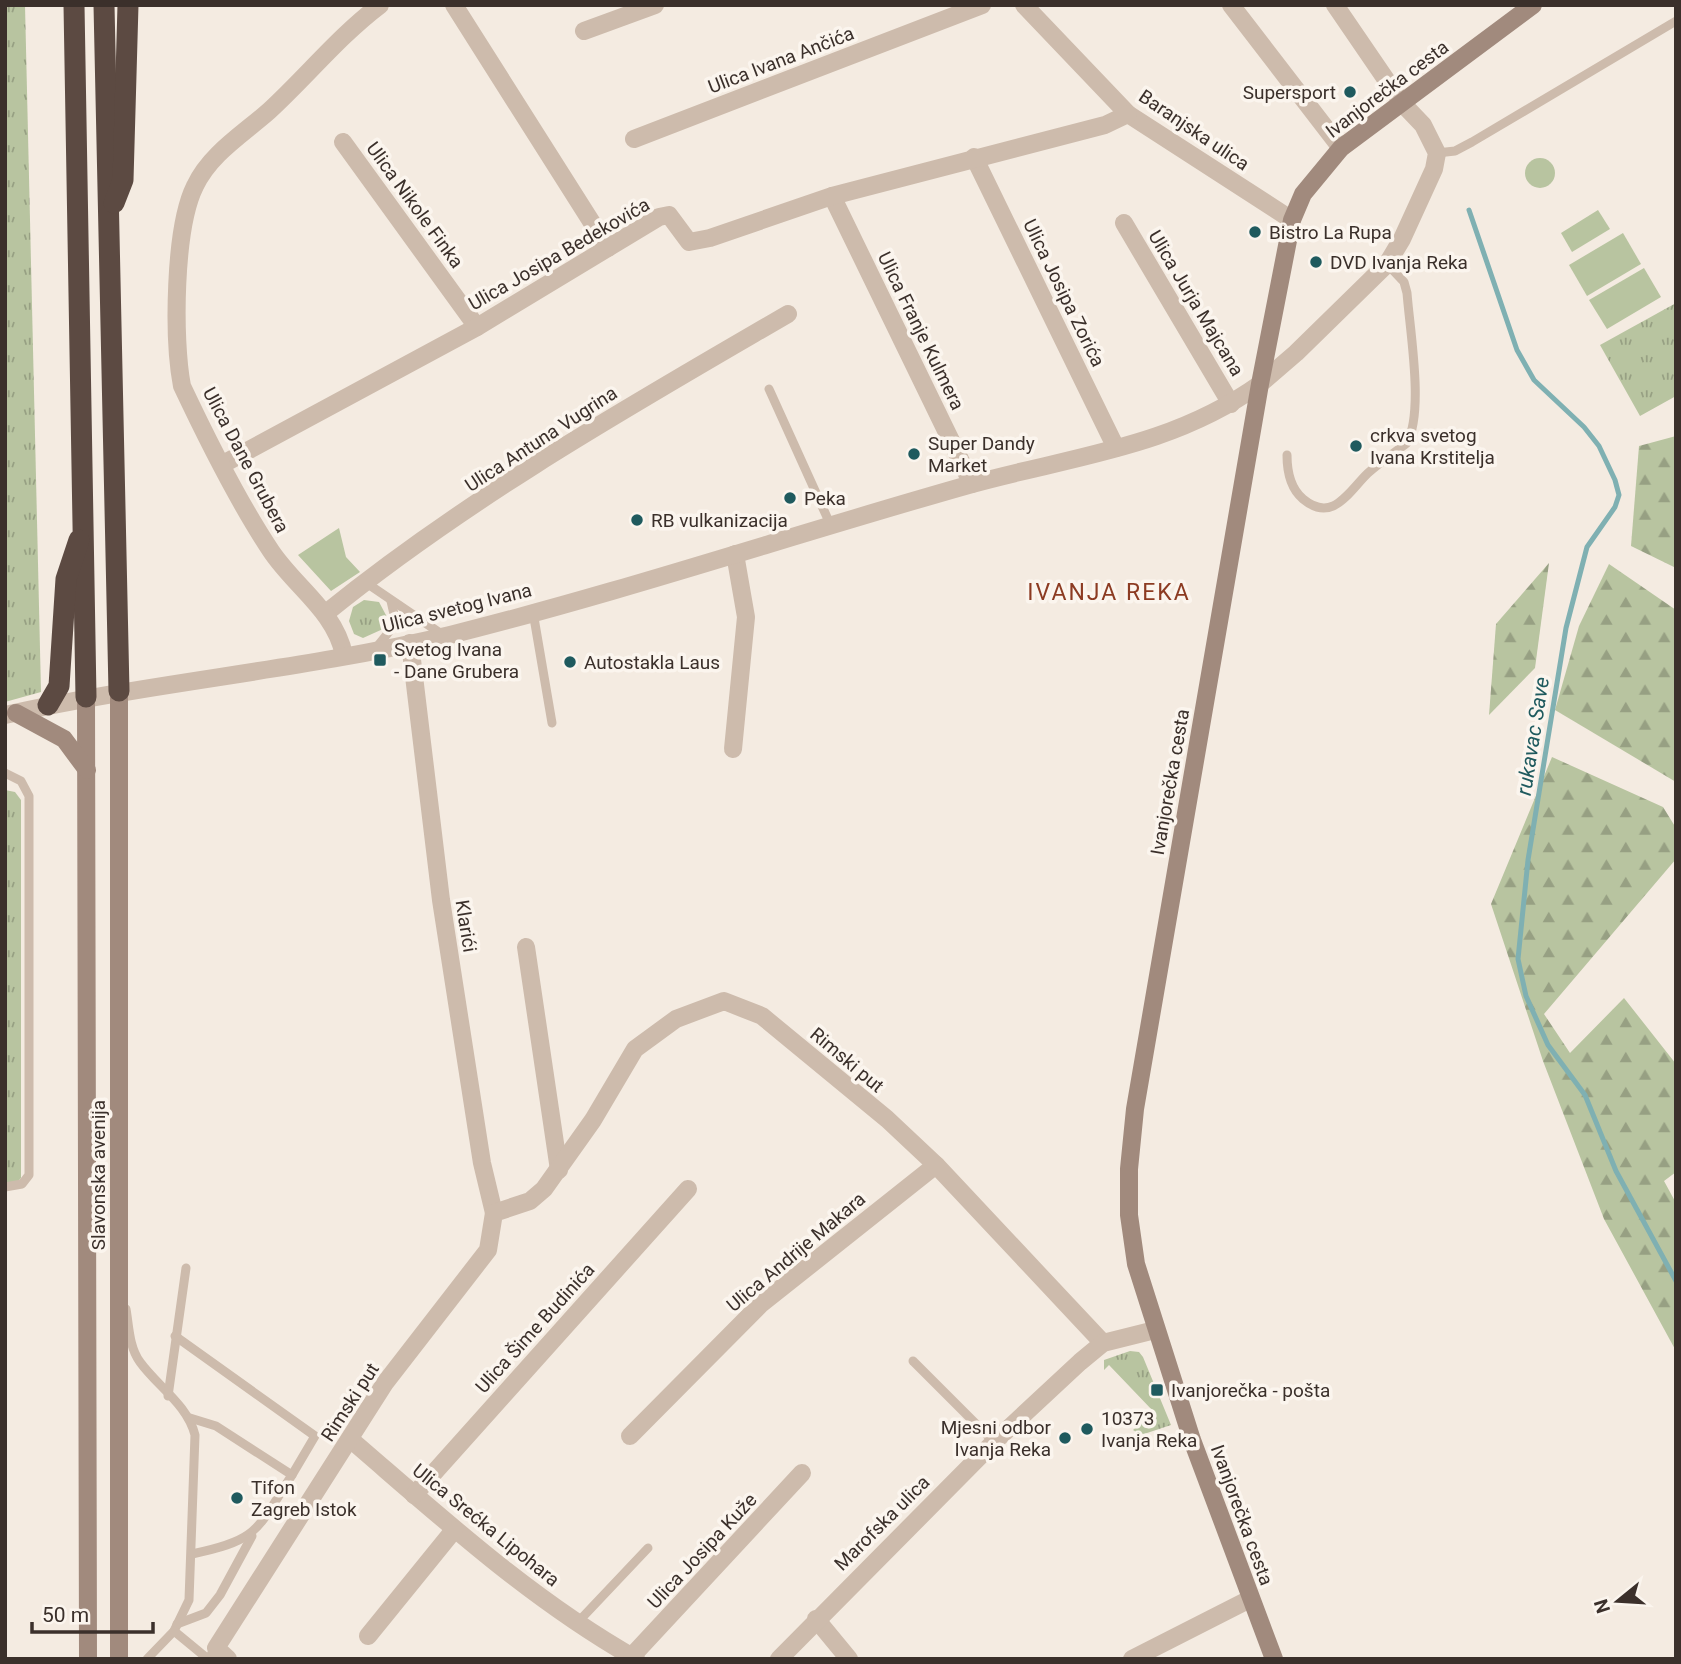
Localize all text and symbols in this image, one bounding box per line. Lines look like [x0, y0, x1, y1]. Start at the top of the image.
street label: Ulica Ivana Ančića [705, 22, 857, 98]
street label: Ivanjorečka cesta [1321, 35, 1453, 143]
place label: Supersport [1243, 81, 1336, 104]
marker: Supersport [1342, 84, 1358, 100]
street label: Baranjska ulica [1134, 85, 1254, 175]
street label: Ulica Nikole Finka [362, 137, 468, 273]
street label: Ulica Josipa Bedekovića [464, 193, 654, 315]
street label: Ulica Josipa Zorića [1018, 215, 1110, 371]
place label: Bistro La Rupa [1269, 221, 1392, 244]
marker: Bistro La Rupa [1247, 224, 1263, 240]
street label: Ulica Jurja Majcana [1143, 226, 1249, 380]
street label: Ulica Franje Kulmera [873, 248, 969, 414]
place label: DVD Ivanja Reka [1330, 251, 1468, 274]
marker: DVD Ivanja Reka [1308, 254, 1324, 270]
street label: Ulica Antuna Vugrina [461, 381, 621, 497]
street label: Ulica Dane Grubera [198, 383, 294, 537]
place label: crkva svetog Ivana Krstitelja [1370, 424, 1495, 469]
place label: Super Dandy Market [928, 432, 1035, 477]
marker: crkva svetog Ivana Krstitelja [1348, 438, 1364, 454]
marker: Super Dandy Market [906, 446, 922, 462]
place label: Peka [804, 487, 846, 510]
marker: Peka [782, 490, 798, 506]
place label: RB vulkanizacija [651, 509, 788, 532]
marker: RB vulkanizacija [629, 512, 645, 528]
street label: Ulica svetog Ivana [380, 578, 534, 638]
district label: IVANJA REKA [1027, 579, 1191, 606]
place label: Svetog Ivana - Dane Grubera [394, 638, 519, 683]
place label: Autostakla Laus [584, 651, 720, 674]
marker: Svetog Ivana - Dane Grubera [372, 652, 388, 668]
marker: Autostakla Laus [562, 654, 578, 670]
water label: rukavac Save [1512, 675, 1554, 797]
street label: Ivanjorečka cesta [1146, 707, 1194, 857]
street label: Klarići [451, 898, 481, 954]
street label: Rimski put [805, 1023, 889, 1097]
street label: Slavonska avenija [87, 1100, 110, 1250]
street label: Ulica Andrije Makara [722, 1187, 870, 1317]
street label: Ulica Šime Budinića [471, 1258, 599, 1398]
street label: Rimski put [316, 1358, 384, 1446]
place label: Ivanjorečka - pošta [1171, 1379, 1330, 1402]
marker: Ivanjorečka - pošta [1149, 1382, 1165, 1398]
place label: 10373 Ivanja Reka [1101, 1407, 1197, 1452]
place label: Mjesni odbor Ivanja Reka [941, 1416, 1052, 1461]
marker: 10373 Ivanja Reka [1079, 1421, 1095, 1437]
marker: Mjesni odbor Ivanja Reka [1057, 1430, 1073, 1446]
street label: Ivanjorečka cesta [1206, 1442, 1278, 1588]
street label: Ulica Srećka Lipohara [408, 1459, 564, 1591]
street label: Marofska ulica [830, 1471, 934, 1575]
place label: Tifon Zagreb Istok [251, 1476, 357, 1521]
street label: Ulica Josipa Kuže [643, 1488, 761, 1614]
marker: Tifon Zagreb Istok [229, 1490, 245, 1506]
north arrow [1583, 1566, 1653, 1636]
scale bar [32, 1590, 152, 1634]
text: N [1589, 1596, 1615, 1616]
text: 50 m [42, 1603, 89, 1627]

